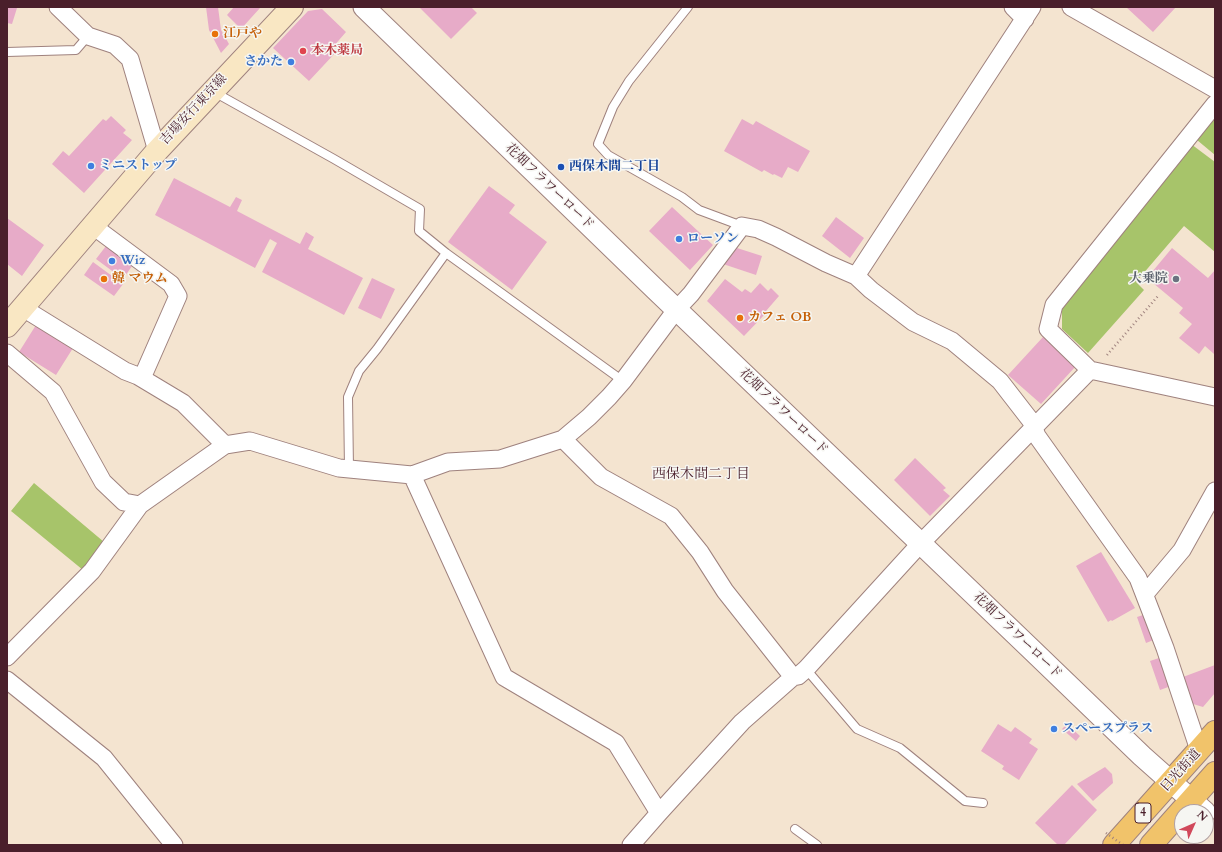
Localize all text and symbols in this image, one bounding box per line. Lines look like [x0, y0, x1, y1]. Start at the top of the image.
place label: 江戸や [223, 26, 262, 42]
marker: 江戸や [210, 29, 220, 39]
place label: 本木薬局 [311, 43, 363, 59]
marker: 本木薬局 [298, 46, 308, 56]
place label: さかた [244, 54, 283, 70]
marker: さかた [286, 57, 296, 67]
street label: 吉場安行東京線 [157, 71, 231, 149]
street label: 花畑フラワーロード [502, 141, 596, 233]
place label: ミニストップ [99, 158, 177, 174]
place label: 西保木間二丁目 [569, 159, 660, 175]
marker: ミニストップ [86, 161, 96, 171]
marker: 西保木間二丁目 [556, 162, 566, 172]
place label: ローソン [687, 231, 739, 247]
marker: ローソン [674, 234, 684, 244]
place label: Wiz [120, 253, 145, 269]
marker: Wiz [107, 256, 117, 266]
place label: 韓 マウム [112, 271, 167, 287]
place label: 大乗院 [1129, 271, 1168, 287]
marker: 韓 マウム [99, 274, 109, 284]
marker: 大乗院 [1171, 274, 1181, 284]
place label: カフェ OB [748, 310, 811, 326]
marker: カフェ OB [735, 313, 745, 323]
street label: 花畑フラワーロード [736, 366, 830, 458]
district label: 西保木間二丁目 [652, 467, 750, 483]
street label: 花畑フラワーロード [970, 590, 1064, 682]
place label: スペースプラス [1062, 721, 1153, 737]
marker: スペースプラス [1049, 724, 1059, 734]
street label: 日光街道 [1158, 746, 1204, 796]
road number: 4 [1135, 803, 1151, 823]
north arrow [1174, 804, 1214, 844]
text: N [1193, 807, 1211, 825]

